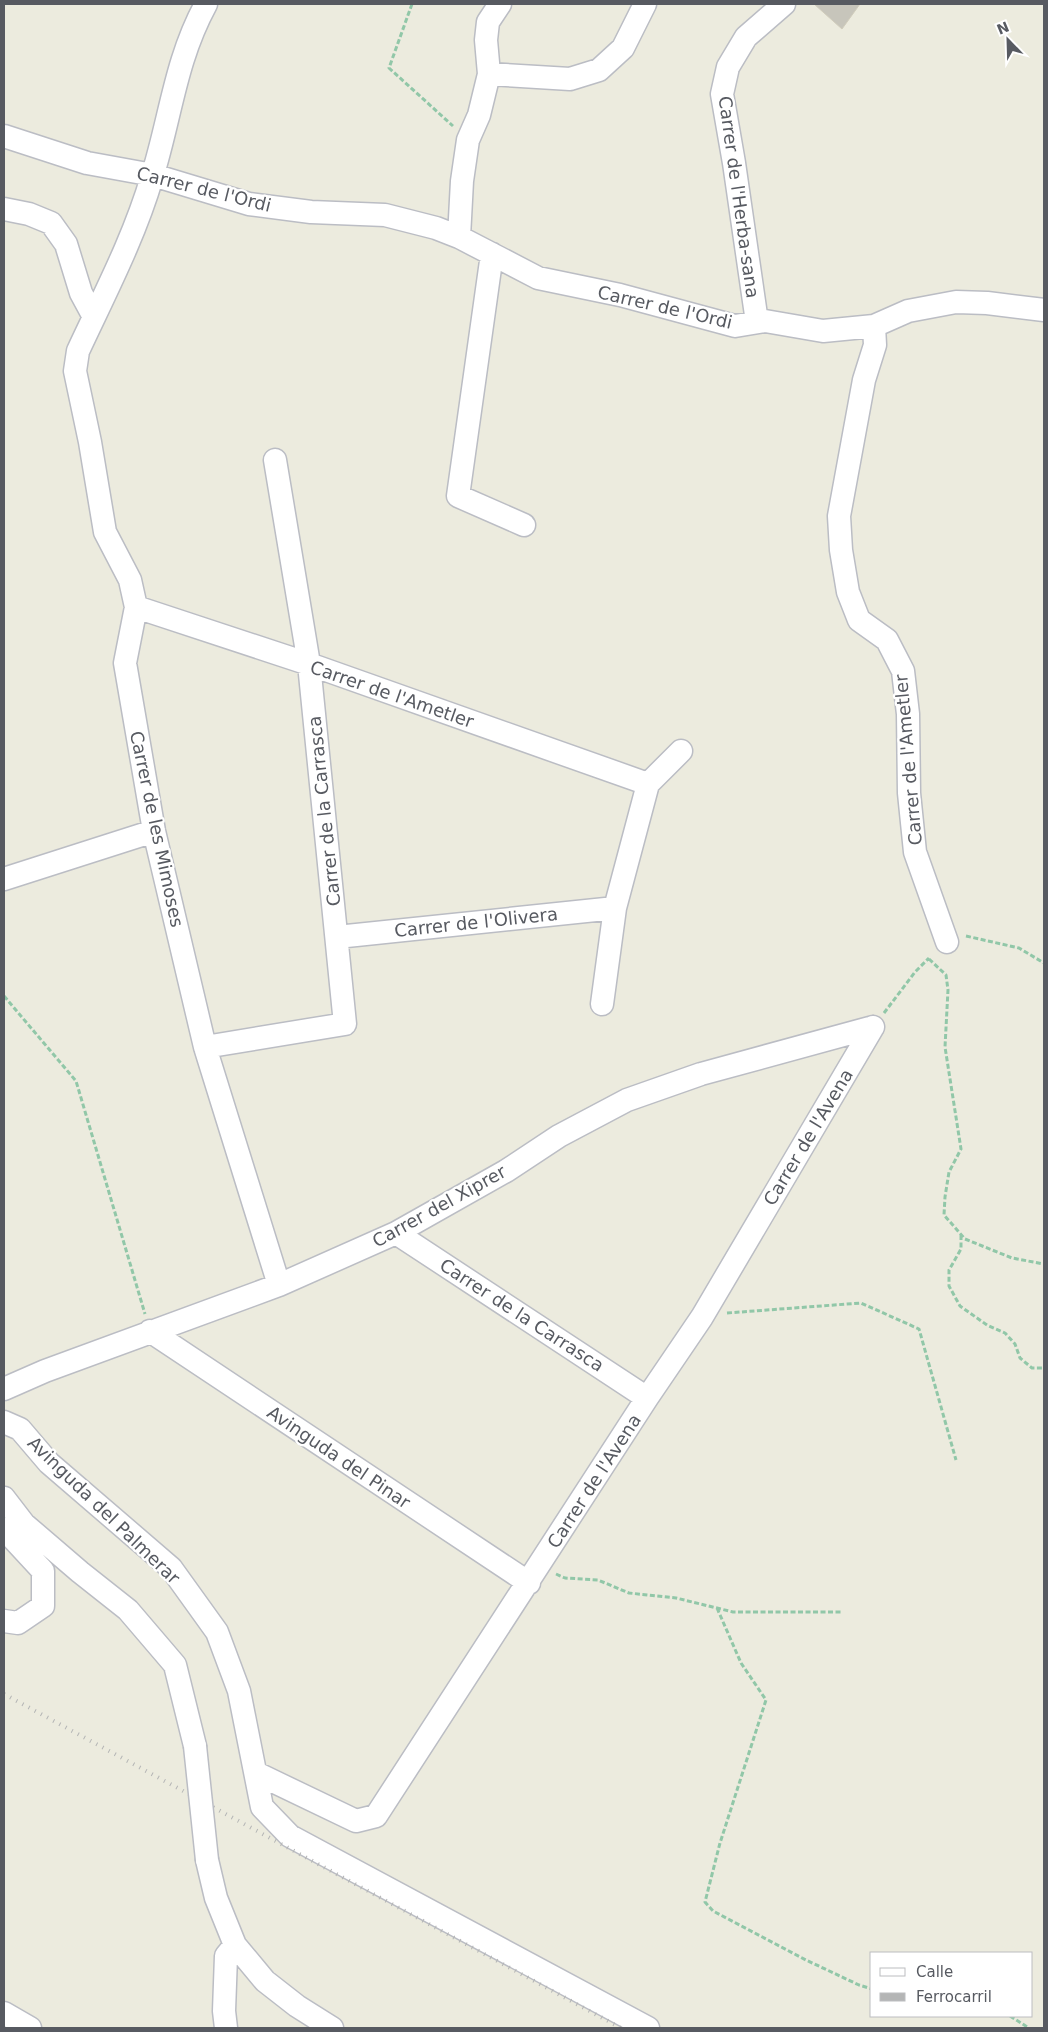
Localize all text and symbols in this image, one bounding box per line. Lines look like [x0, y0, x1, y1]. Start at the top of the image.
north arrow [983, 15, 1033, 65]
text: N [994, 18, 1011, 38]
street label: Carrer de l'Herba-sana [714, 95, 764, 299]
street label: Carrer de l'Ordi [135, 162, 273, 216]
street label: Carrer de l'Ordi [596, 281, 734, 333]
street label: Carrer de l'Ametler [307, 656, 477, 732]
street label: Carrer de l'Ametler [890, 673, 926, 846]
street label: Carrer de la Carrasca [304, 715, 344, 907]
street label: Carrer de les Mimoses [126, 729, 188, 929]
street label: Carrer de l'Olivera [393, 903, 559, 941]
street label: Carrer de l'Avena [759, 1065, 857, 1209]
street label: Carrer del Xiprer [369, 1160, 510, 1251]
street label: Carrer de la Carrasca [436, 1254, 608, 1376]
street label: Avinguda del Pinar [264, 1401, 415, 1513]
street label: Carrer de l'Avena [543, 1410, 645, 1552]
street label: Avinguda del Palmerar [24, 1432, 185, 1588]
legend [870, 1952, 1033, 2017]
text: Calle [916, 1963, 953, 1981]
text: Ferrocarril [916, 1988, 992, 2006]

